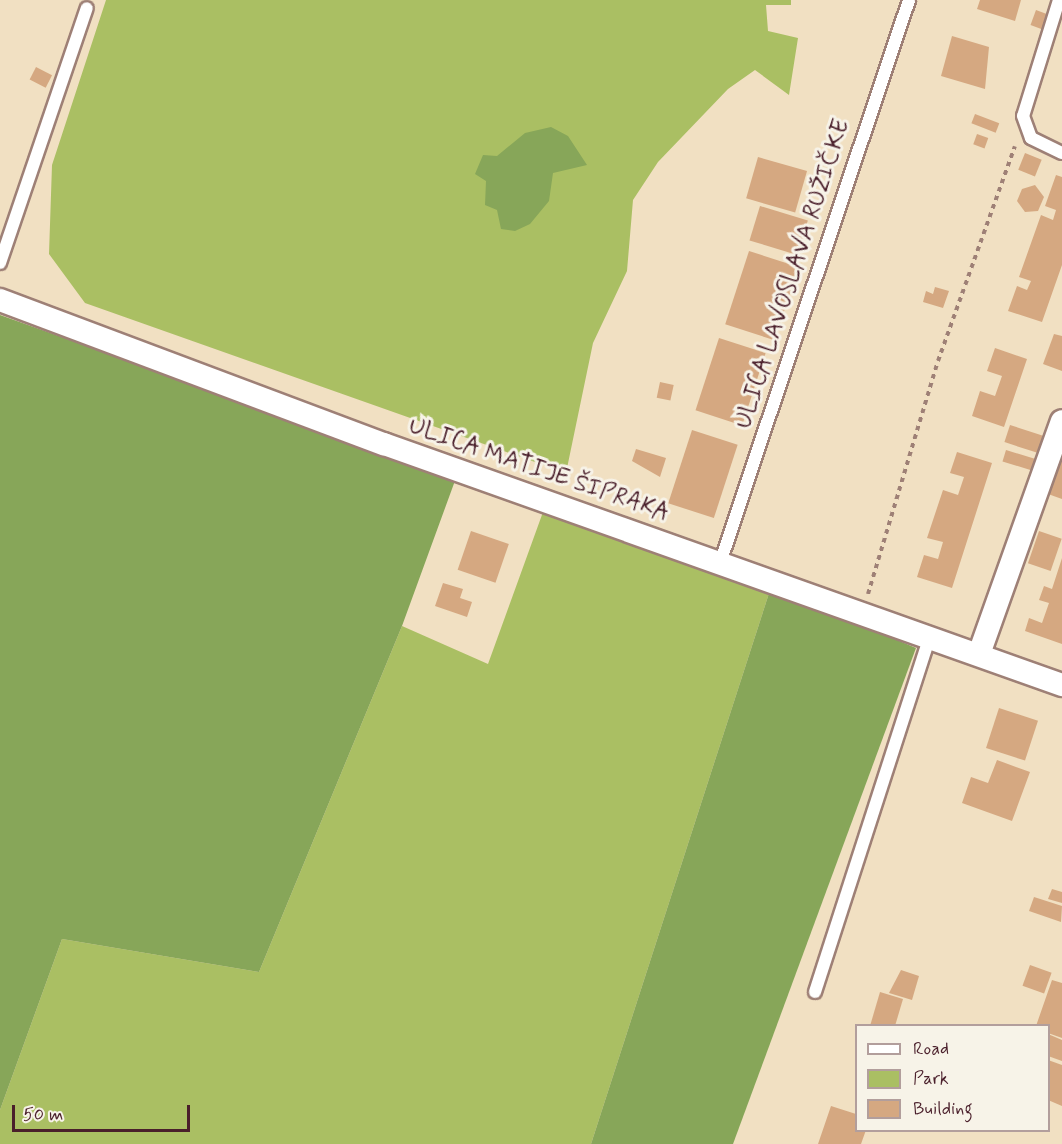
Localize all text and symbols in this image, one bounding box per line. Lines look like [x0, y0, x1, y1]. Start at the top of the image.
street label: ULICA LAVOSLAVA RUŽIČKE [729, 114, 857, 434]
street label: ULICA MATIJE ŠIPRAKA [402, 411, 676, 529]
legend [855, 1024, 1050, 1132]
text: Road [913, 1037, 949, 1061]
text: Park [913, 1067, 949, 1091]
scale bar [15, 1093, 194, 1131]
text: Building [913, 1097, 973, 1121]
text: 50 m [23, 1103, 63, 1127]

